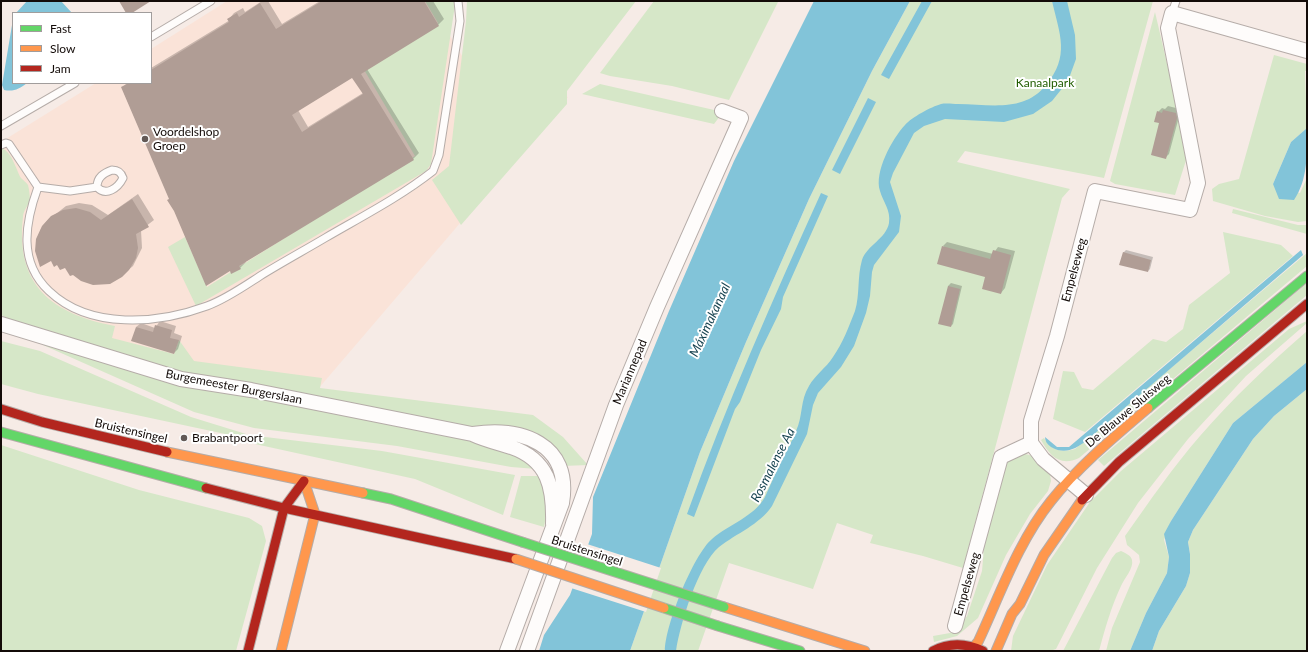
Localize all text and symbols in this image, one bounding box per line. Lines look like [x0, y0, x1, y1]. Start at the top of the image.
legend [12, 12, 152, 84]
text: Fast [50, 21, 71, 36]
text: Slow [50, 41, 75, 56]
text: Jam [50, 61, 71, 76]
park label: Kanaalpark [1016, 76, 1074, 90]
place label: Voordelshop Groep [153, 125, 219, 153]
marker: Voordelshop Groep [140, 134, 150, 144]
street label: Empelseweg [1059, 236, 1089, 304]
water label: Máximakanaal [686, 281, 734, 359]
street label: Mariannepad [610, 337, 650, 407]
street label: Burgemeester Burgerslaan [164, 367, 304, 407]
street label: De Blauwe Sluisweg [1083, 371, 1173, 451]
street label: Bruistensingel [93, 416, 169, 446]
water label: Rosmalense Aa [748, 425, 798, 505]
place label: Brabantpoort [192, 431, 262, 445]
marker: Brabantpoort [179, 433, 189, 443]
street label: Bruistensingel [550, 533, 624, 569]
street label: Empelseweg [951, 550, 983, 618]

